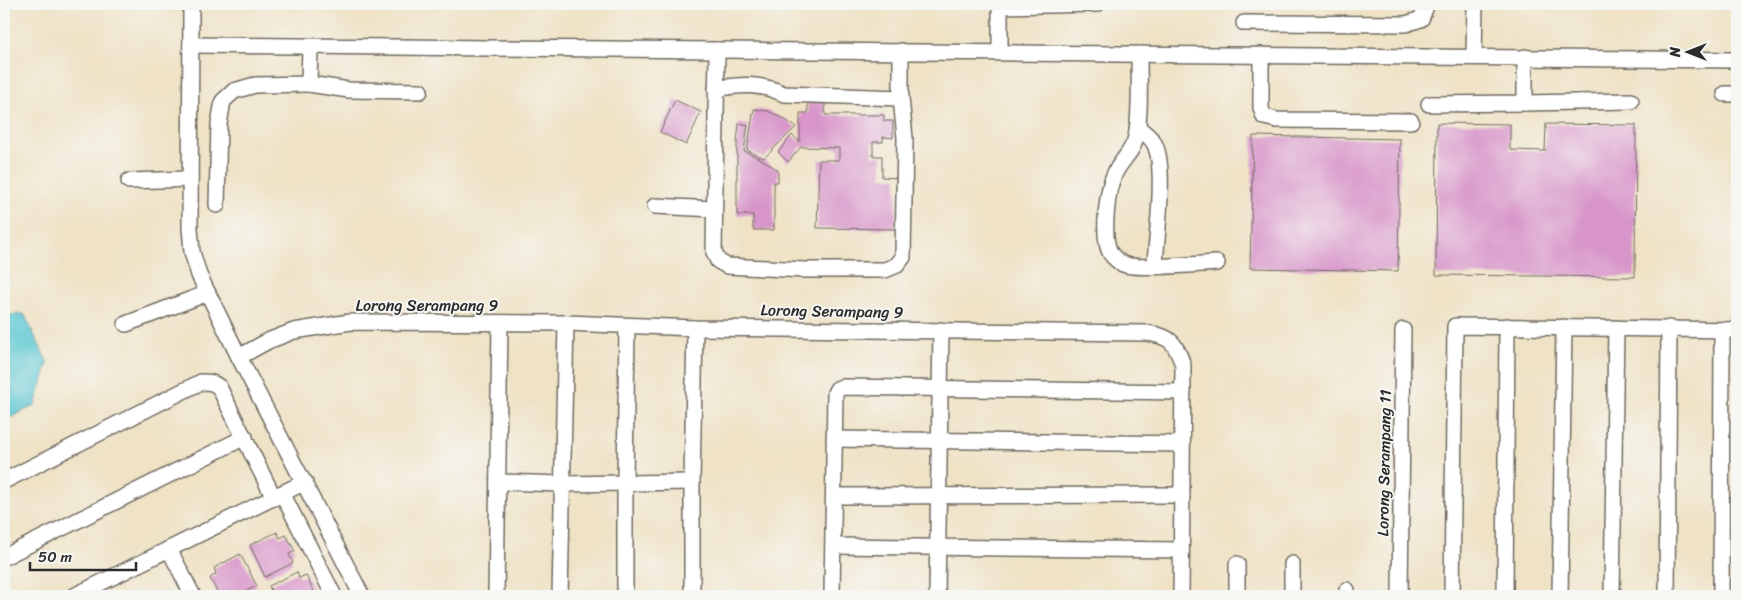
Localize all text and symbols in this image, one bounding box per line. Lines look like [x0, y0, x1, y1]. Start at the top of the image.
north arrow [1664, 28, 1714, 78]
text: N [1663, 47, 1688, 58]
street label: Lorong Serampang 9 [356, 291, 499, 320]
street label: Lorong Serampang 9 [760, 295, 904, 327]
street label: Lorong Serampang 11 [1368, 389, 1400, 537]
scale bar [30, 540, 136, 572]
text: 50 m [38, 544, 73, 570]

